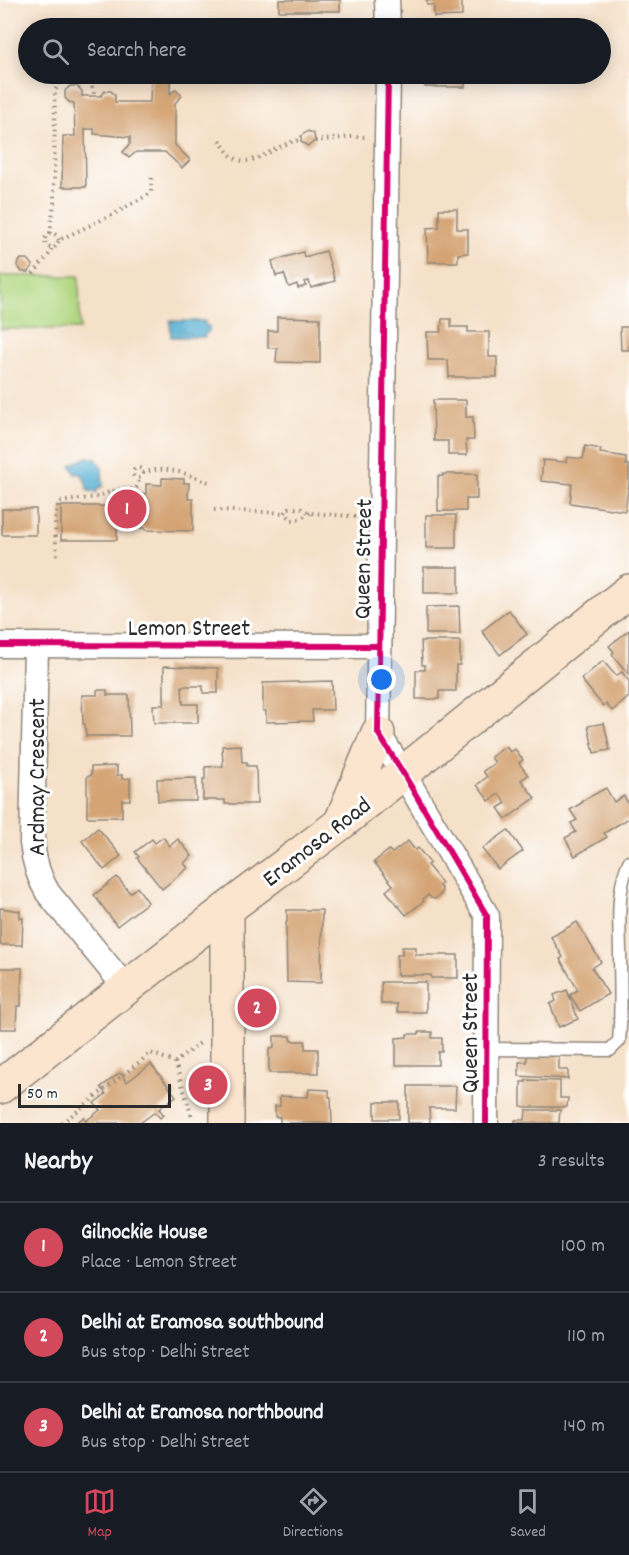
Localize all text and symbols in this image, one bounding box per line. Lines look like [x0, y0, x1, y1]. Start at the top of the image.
search box [18, 18, 611, 84]
icon: search [39, 35, 72, 68]
text: Search here [87, 36, 186, 67]
pin: 1 [108, 486, 146, 532]
street label: Queen Street [347, 498, 383, 620]
street label: Lemon Street [128, 613, 250, 647]
your location [367, 665, 396, 694]
street label: Ardmay Crescent [22, 698, 56, 856]
street label: Eramosa Road [256, 790, 380, 897]
street label: Queen Street [455, 973, 489, 1093]
pin: 2 [238, 986, 276, 1030]
pin: 3 [188, 1062, 228, 1108]
scale bar [18, 1081, 171, 1108]
text: 50 m [27, 1083, 58, 1106]
text: Nearby [24, 1144, 92, 1181]
text: 3 results [538, 1148, 605, 1176]
text: Gilnockie House [81, 1218, 207, 1249]
text: 1 [41, 1233, 46, 1261]
text: 100 m [561, 1233, 605, 1261]
text: Place · Lemon Street [81, 1249, 237, 1277]
text: Delhi at Eramosa southbound [81, 1308, 324, 1339]
text: 2 [39, 1323, 48, 1351]
text: 110 m [567, 1323, 605, 1351]
text: Bus stop · Delhi Street [81, 1339, 250, 1367]
text: Delhi at Eramosa northbound [81, 1398, 323, 1429]
text: 3 [39, 1413, 48, 1441]
text: 140 m [563, 1413, 605, 1441]
text: Bus stop · Delhi Street [81, 1429, 250, 1457]
tab: Map [83, 1485, 116, 1544]
tab: Directions [283, 1485, 343, 1544]
tab: Saved [510, 1485, 546, 1544]

